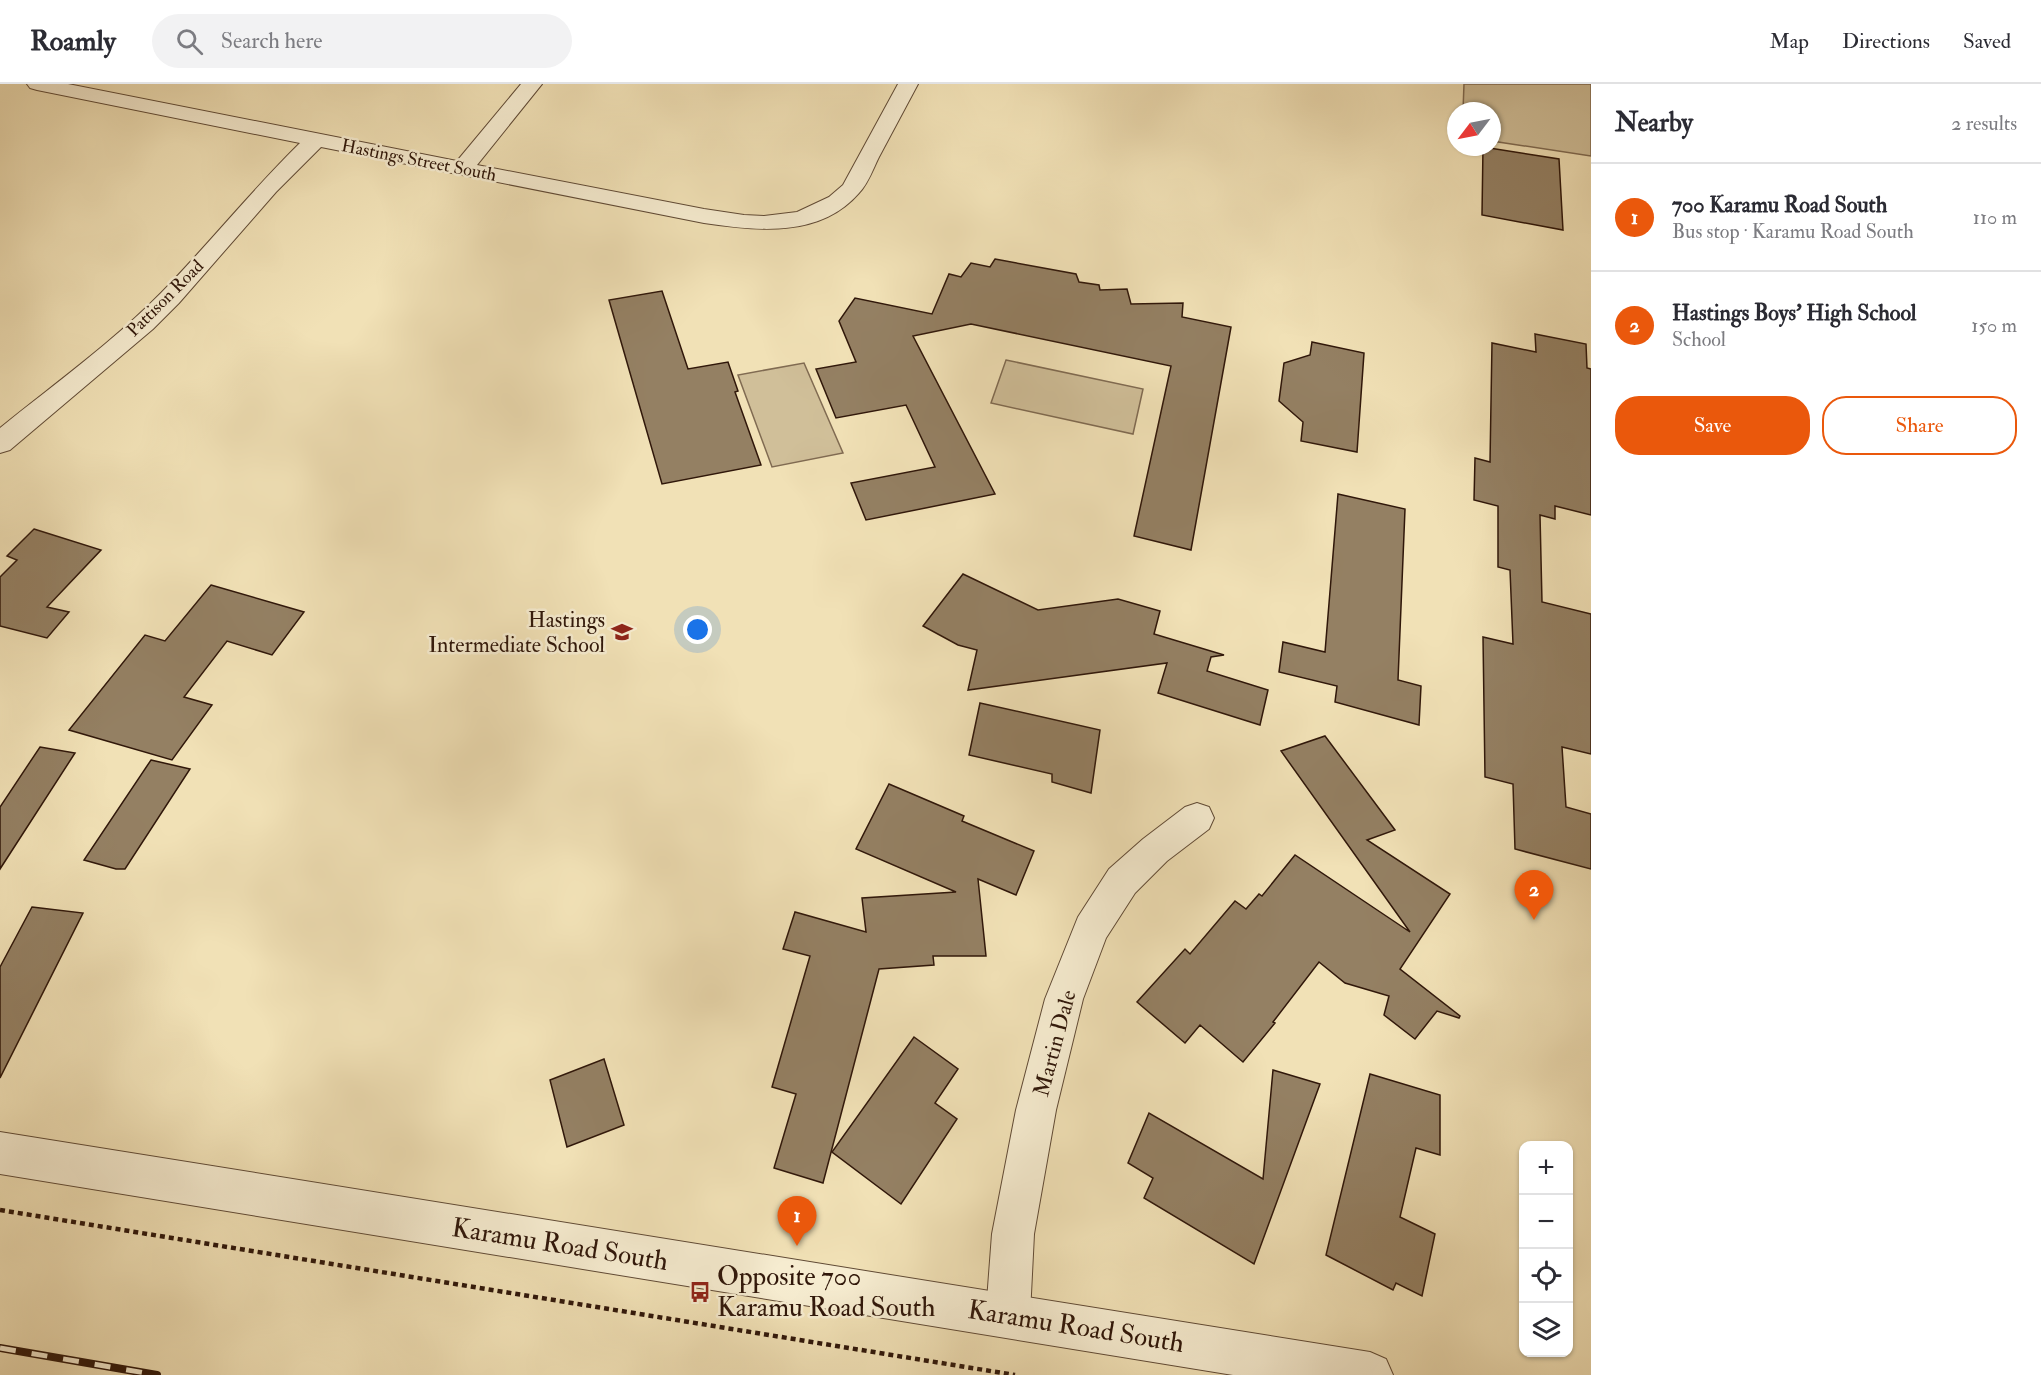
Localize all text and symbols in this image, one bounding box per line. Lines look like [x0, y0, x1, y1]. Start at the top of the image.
search box [152, 14, 572, 68]
text: Roamly [30, 24, 116, 59]
icon: search [173, 25, 206, 58]
text: Search here [221, 27, 323, 55]
text: Map [1769, 28, 1809, 55]
text: Directions [1842, 28, 1930, 55]
text: Saved [1963, 28, 2011, 55]
north arrow [1447, 102, 1501, 156]
text: Nearby [1615, 107, 1693, 139]
text: 2 results [1951, 111, 2017, 136]
street label: Hastings Street South [339, 134, 499, 187]
text: 700 Karamu Road South [1672, 191, 1887, 219]
text: 1 [1631, 205, 1638, 230]
text: 110 m [1973, 205, 2017, 230]
text: Bus stop · Karamu Road South [1672, 219, 1914, 244]
street label: Pattison Road [122, 255, 209, 342]
text: Hastings Boys' High School [1672, 299, 1917, 327]
text: 2 [1629, 313, 1640, 338]
text: 150 m [1971, 313, 2017, 338]
text: School [1672, 327, 1726, 352]
button: Save [1615, 396, 1810, 455]
button: Share [1822, 396, 2017, 455]
place label: Hastings Intermediate School [428, 606, 605, 659]
your location [683, 615, 712, 644]
school or university icon: Hastings Intermediate School [610, 620, 634, 644]
pin: 2 [1514, 870, 1553, 920]
street label: Martin Dale [1027, 987, 1083, 1100]
map controls [1519, 1141, 1573, 1357]
button: + [1519, 1141, 1573, 1195]
button: − [1519, 1195, 1573, 1249]
pin: 1 [778, 1196, 816, 1246]
street label: Karamu Road South [449, 1211, 670, 1278]
button: locate [1519, 1249, 1573, 1303]
place label: Opposite 700 Karamu Road South [717, 1260, 935, 1324]
bus stop icon: Opposite 700 Karamu Road South [688, 1280, 712, 1304]
street label: Karamu Road South [965, 1293, 1186, 1360]
button: layers [1519, 1303, 1573, 1357]

